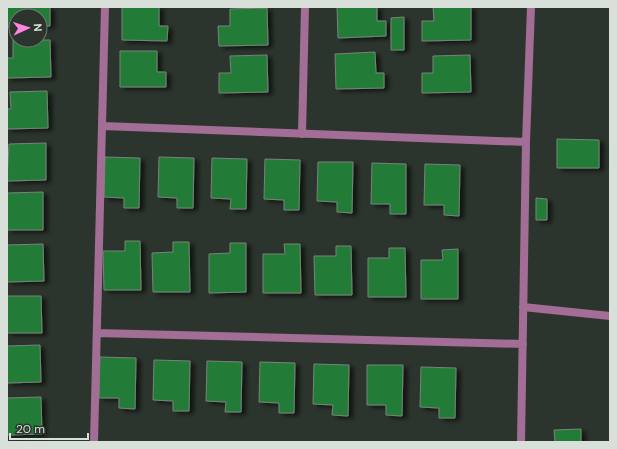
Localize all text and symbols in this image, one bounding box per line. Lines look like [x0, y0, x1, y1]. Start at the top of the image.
north arrow [8, 8, 48, 48]
text: N [31, 23, 45, 32]
scale bar [10, 415, 88, 441]
text: 20 m [16, 421, 45, 437]

